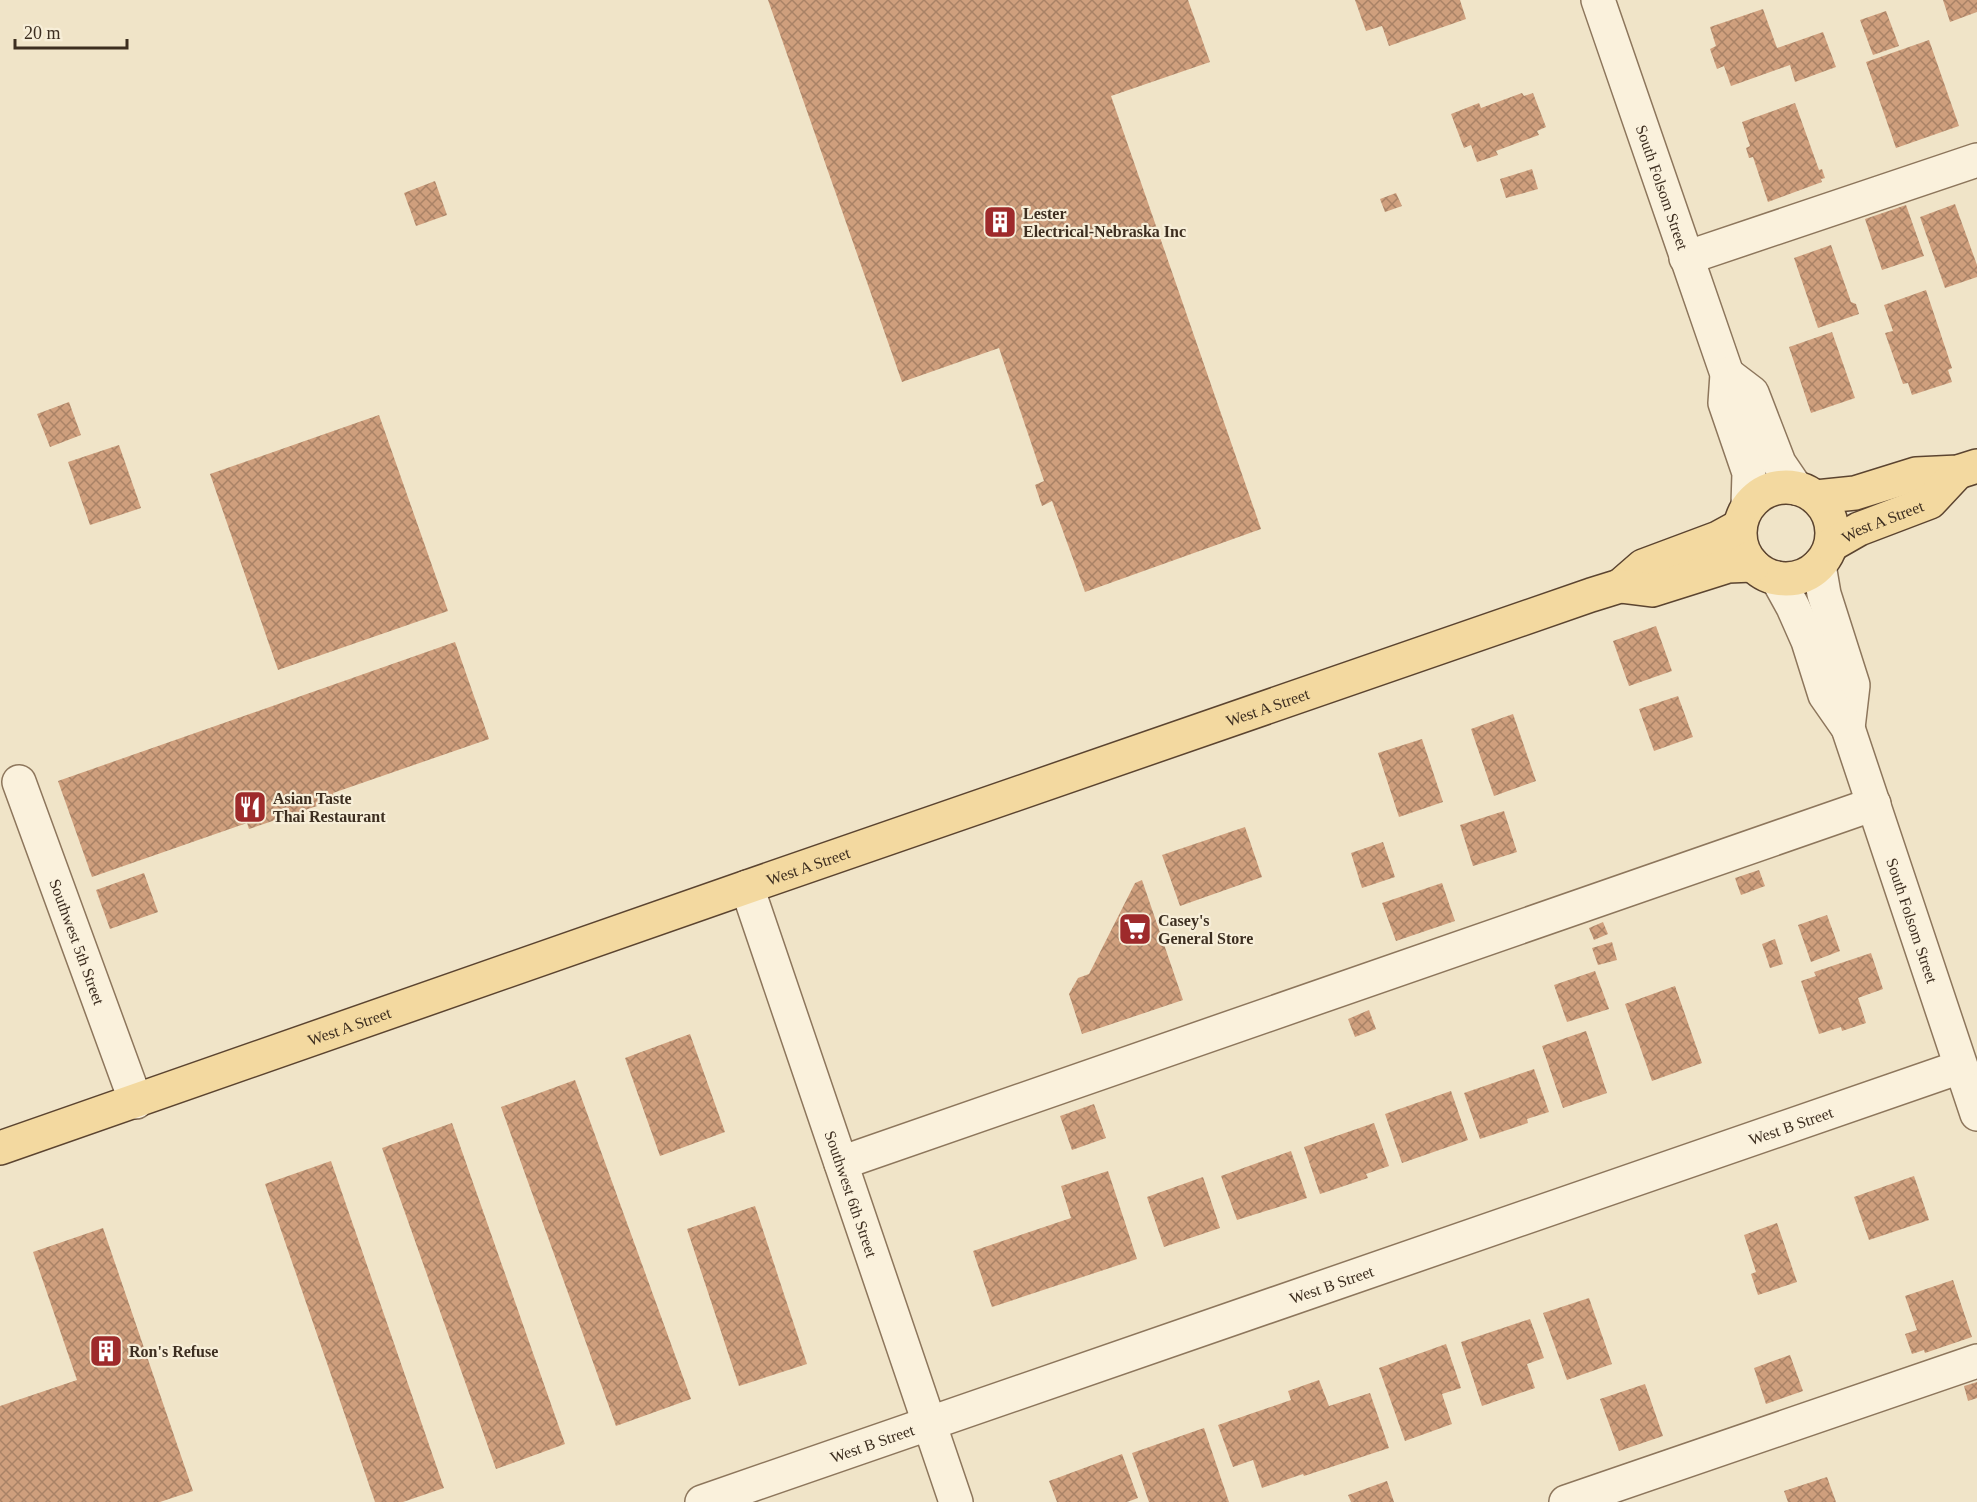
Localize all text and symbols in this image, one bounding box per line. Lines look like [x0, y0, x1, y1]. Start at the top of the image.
scale bar [15, 12, 128, 50]
text: 20 m [24, 23, 61, 43]
street label: South Folsom Street [1633, 123, 1692, 252]
building icon: Lester Electrical-Nebraska Inc [982, 204, 1018, 240]
place label: Lester Electrical-Nebraska Inc [1023, 205, 1186, 240]
street label: West A Street [1839, 497, 1926, 546]
street label: West A Street [1224, 685, 1312, 729]
restaurant icon: Asian Taste Thai Restaurant [232, 789, 268, 825]
place label: Asian Taste Thai Restaurant [273, 790, 386, 825]
street label: West A Street [764, 843, 852, 888]
street label: South Folsom Street [1884, 856, 1941, 986]
street label: Southwest 5th Street [47, 877, 108, 1007]
supermarket icon: Casey's General Store [1117, 911, 1153, 947]
place label: Casey's General Store [1158, 912, 1253, 947]
street label: West A Street [306, 1003, 394, 1048]
street label: West B Street [1747, 1103, 1835, 1148]
street label: Southwest 6th Street [822, 1128, 881, 1260]
street label: West B Street [1287, 1262, 1376, 1307]
building icon: Ron's Refuse [88, 1333, 124, 1369]
place label: Ron's Refuse [129, 1343, 218, 1360]
street label: West B Street [828, 1421, 917, 1466]

